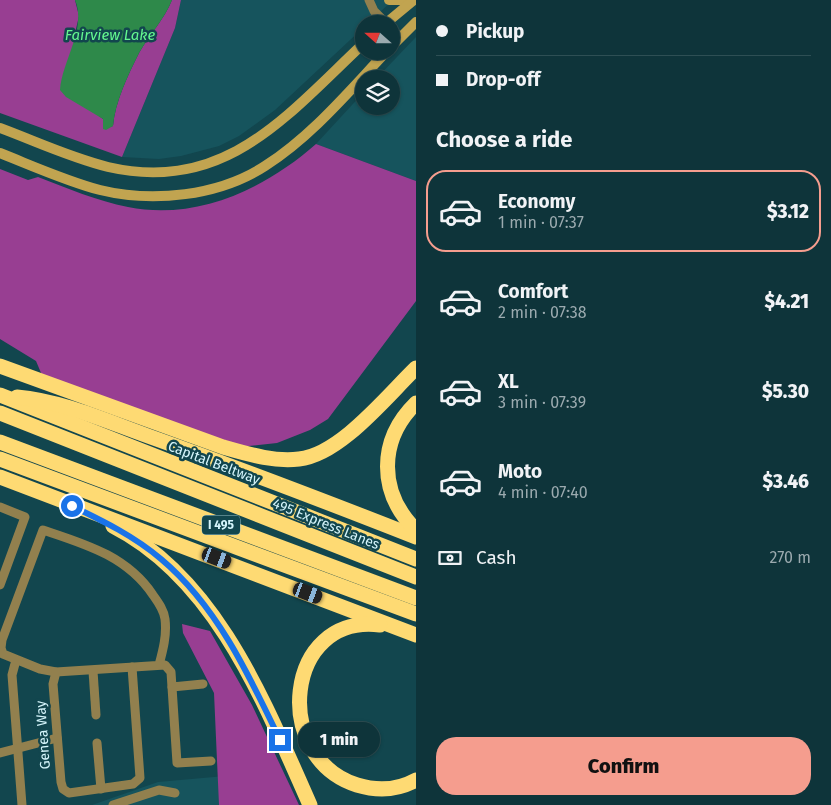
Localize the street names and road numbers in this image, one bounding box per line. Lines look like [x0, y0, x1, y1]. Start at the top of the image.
street label: Capital Beltway [166, 438, 263, 488]
street label: 495 Express Lanes [270, 495, 382, 553]
road number: I 495 [202, 516, 240, 534]
street label: Genea Way [32, 700, 54, 770]

